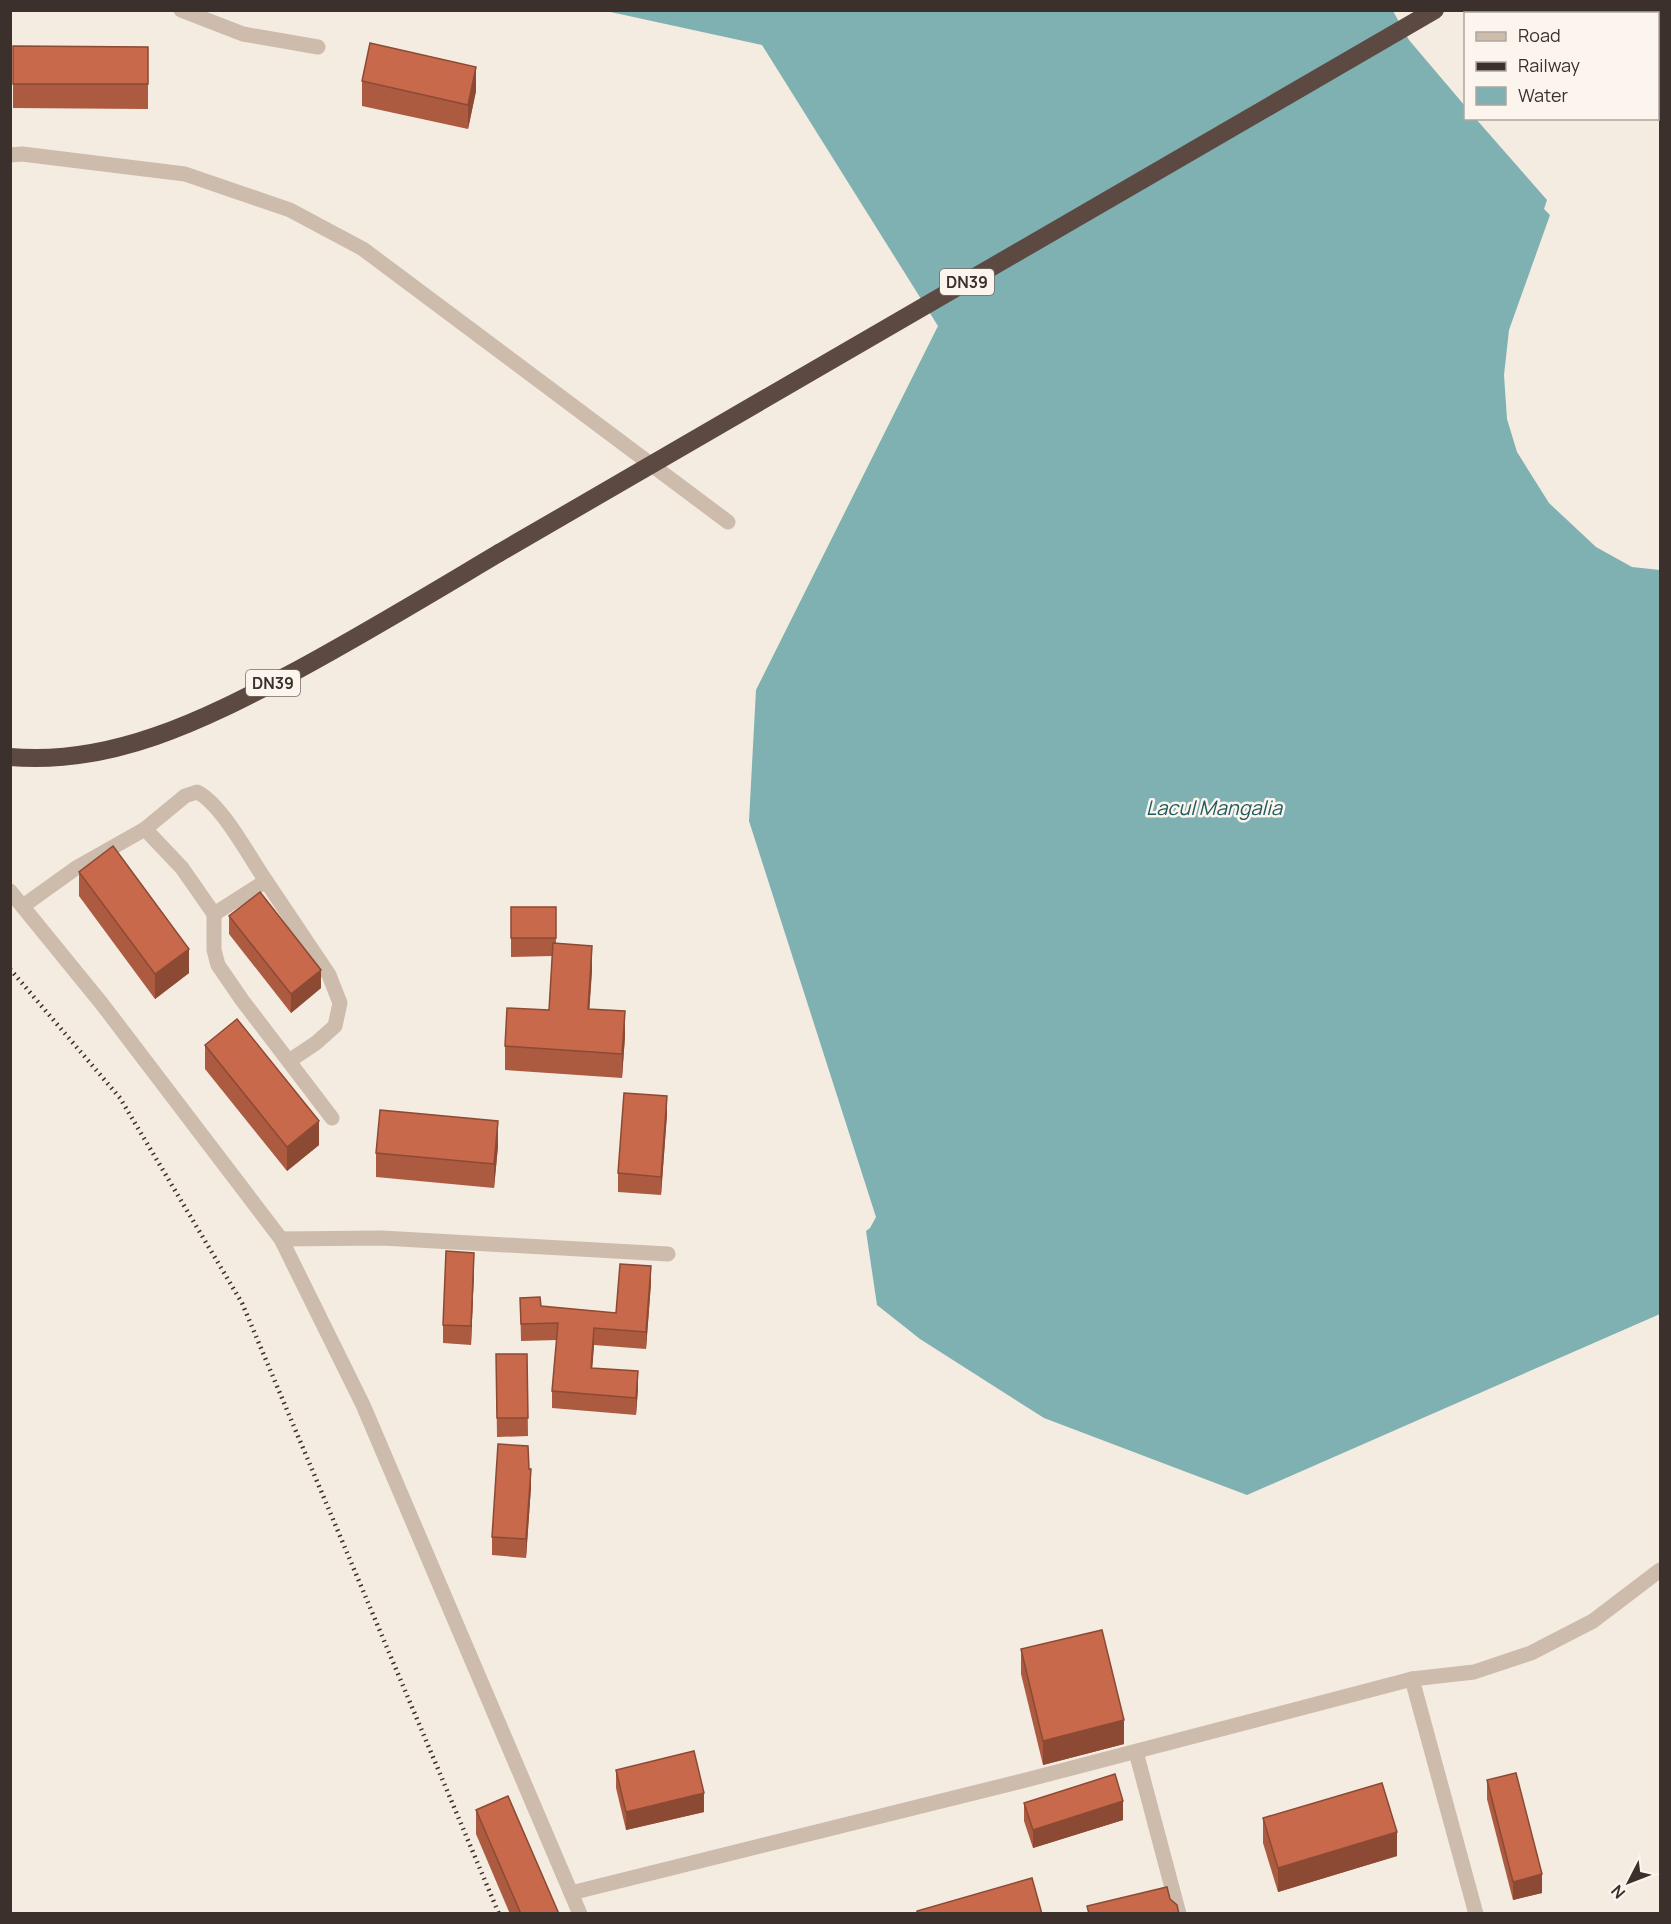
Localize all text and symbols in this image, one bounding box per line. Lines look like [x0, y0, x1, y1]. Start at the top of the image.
legend [1464, 12, 1659, 120]
text: Road [1518, 23, 1561, 47]
text: Railway [1518, 53, 1580, 77]
text: Water [1518, 83, 1568, 107]
road number: DN39 [940, 269, 994, 295]
road number: DN39 [246, 670, 300, 696]
water label: Lacul Mangalia [1146, 794, 1283, 821]
north arrow [1599, 1852, 1659, 1912]
text: N [1606, 1880, 1630, 1904]

